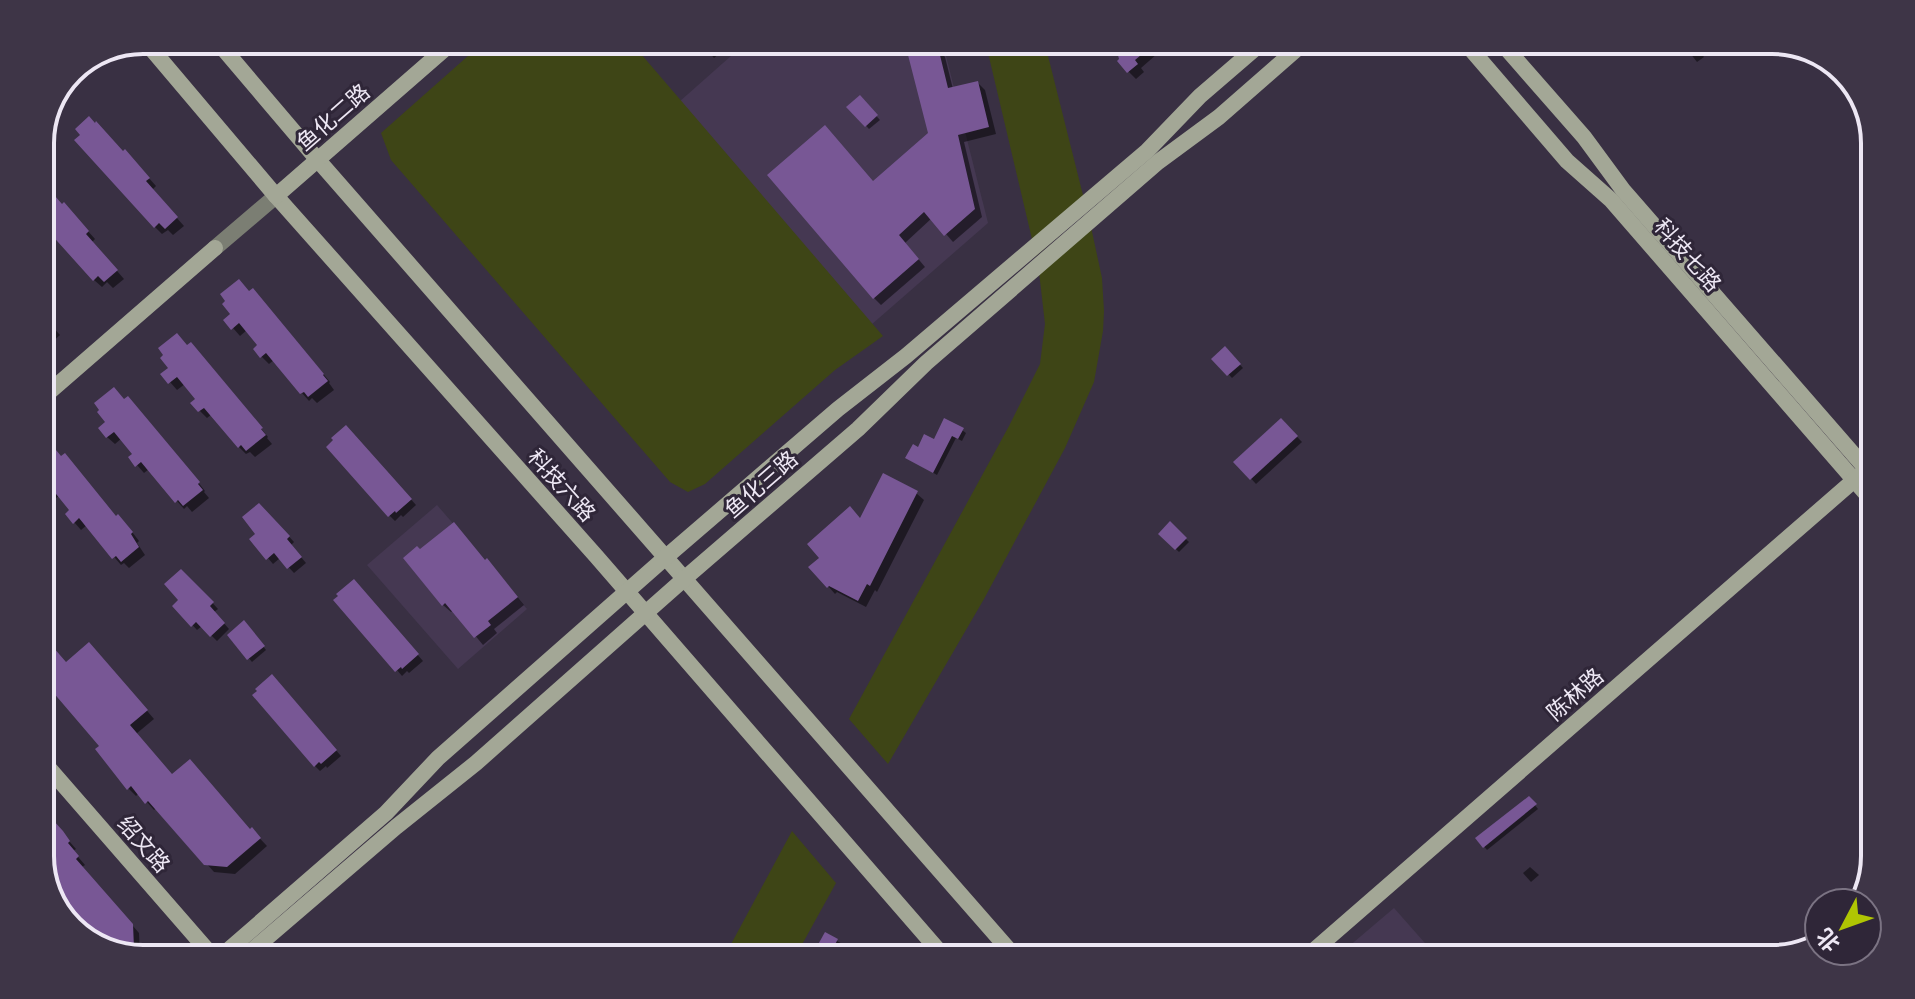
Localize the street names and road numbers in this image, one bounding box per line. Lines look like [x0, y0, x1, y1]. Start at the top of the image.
street label: 鱼化二路 [292, 79, 375, 156]
street label: 科技七路 [1649, 214, 1726, 297]
street label: 科技六路 [522, 444, 600, 527]
street label: 鱼化三路 [720, 446, 803, 523]
street label: 陈林路 [1542, 663, 1609, 726]
street label: 绍文路 [112, 811, 175, 878]

